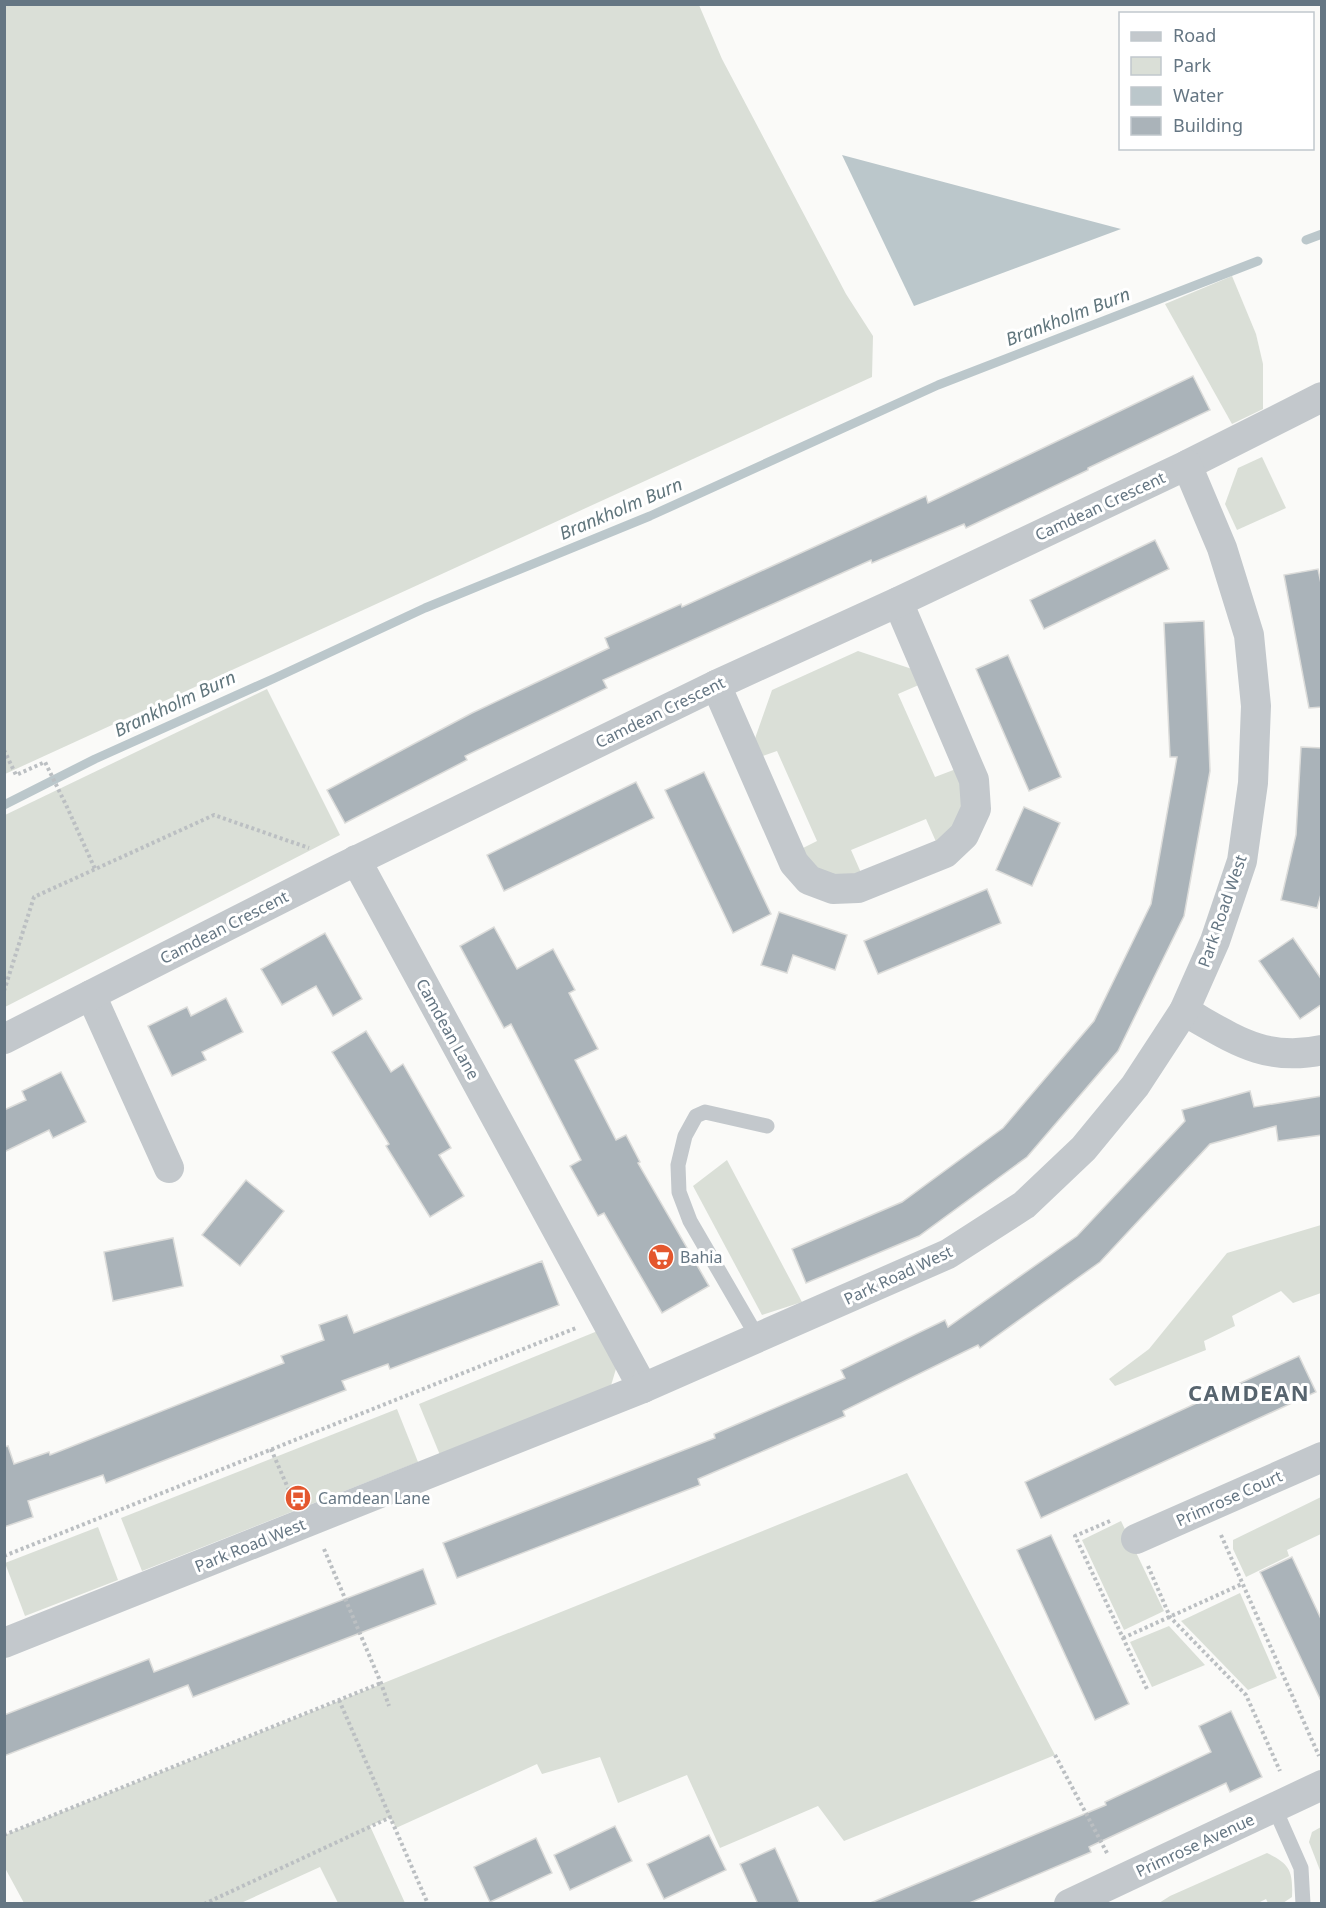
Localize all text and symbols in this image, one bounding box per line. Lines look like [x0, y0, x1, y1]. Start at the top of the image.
legend [1119, 12, 1314, 150]
text: Road [1173, 23, 1216, 47]
text: Park [1173, 53, 1211, 77]
text: Water [1173, 83, 1224, 107]
text: Building [1173, 113, 1243, 137]
water label: Brankholm Burn [1002, 281, 1133, 351]
street label: Camdean Crescent [1031, 466, 1169, 546]
water label: Brankholm Burn [555, 471, 686, 545]
water label: Brankholm Burn [110, 664, 239, 742]
street label: Camdean Crescent [592, 671, 729, 753]
street label: Park Road West [1192, 852, 1252, 970]
street label: Camdean Crescent [156, 885, 292, 969]
street label: Camdean Lane [411, 975, 485, 1083]
street label: Park Road West [840, 1240, 956, 1310]
supermarket icon: Bahia [646, 1242, 676, 1272]
place label: Bahia [680, 1246, 722, 1268]
district label: CAMDEAN [1188, 1377, 1310, 1407]
street label: Primrose Court [1172, 1465, 1286, 1531]
bus stop icon: Camdean Lane [283, 1483, 313, 1513]
place label: Camdean Lane [318, 1487, 430, 1509]
street label: Park Road West [191, 1513, 309, 1577]
street label: Primrose Avenue [1132, 1808, 1258, 1882]

